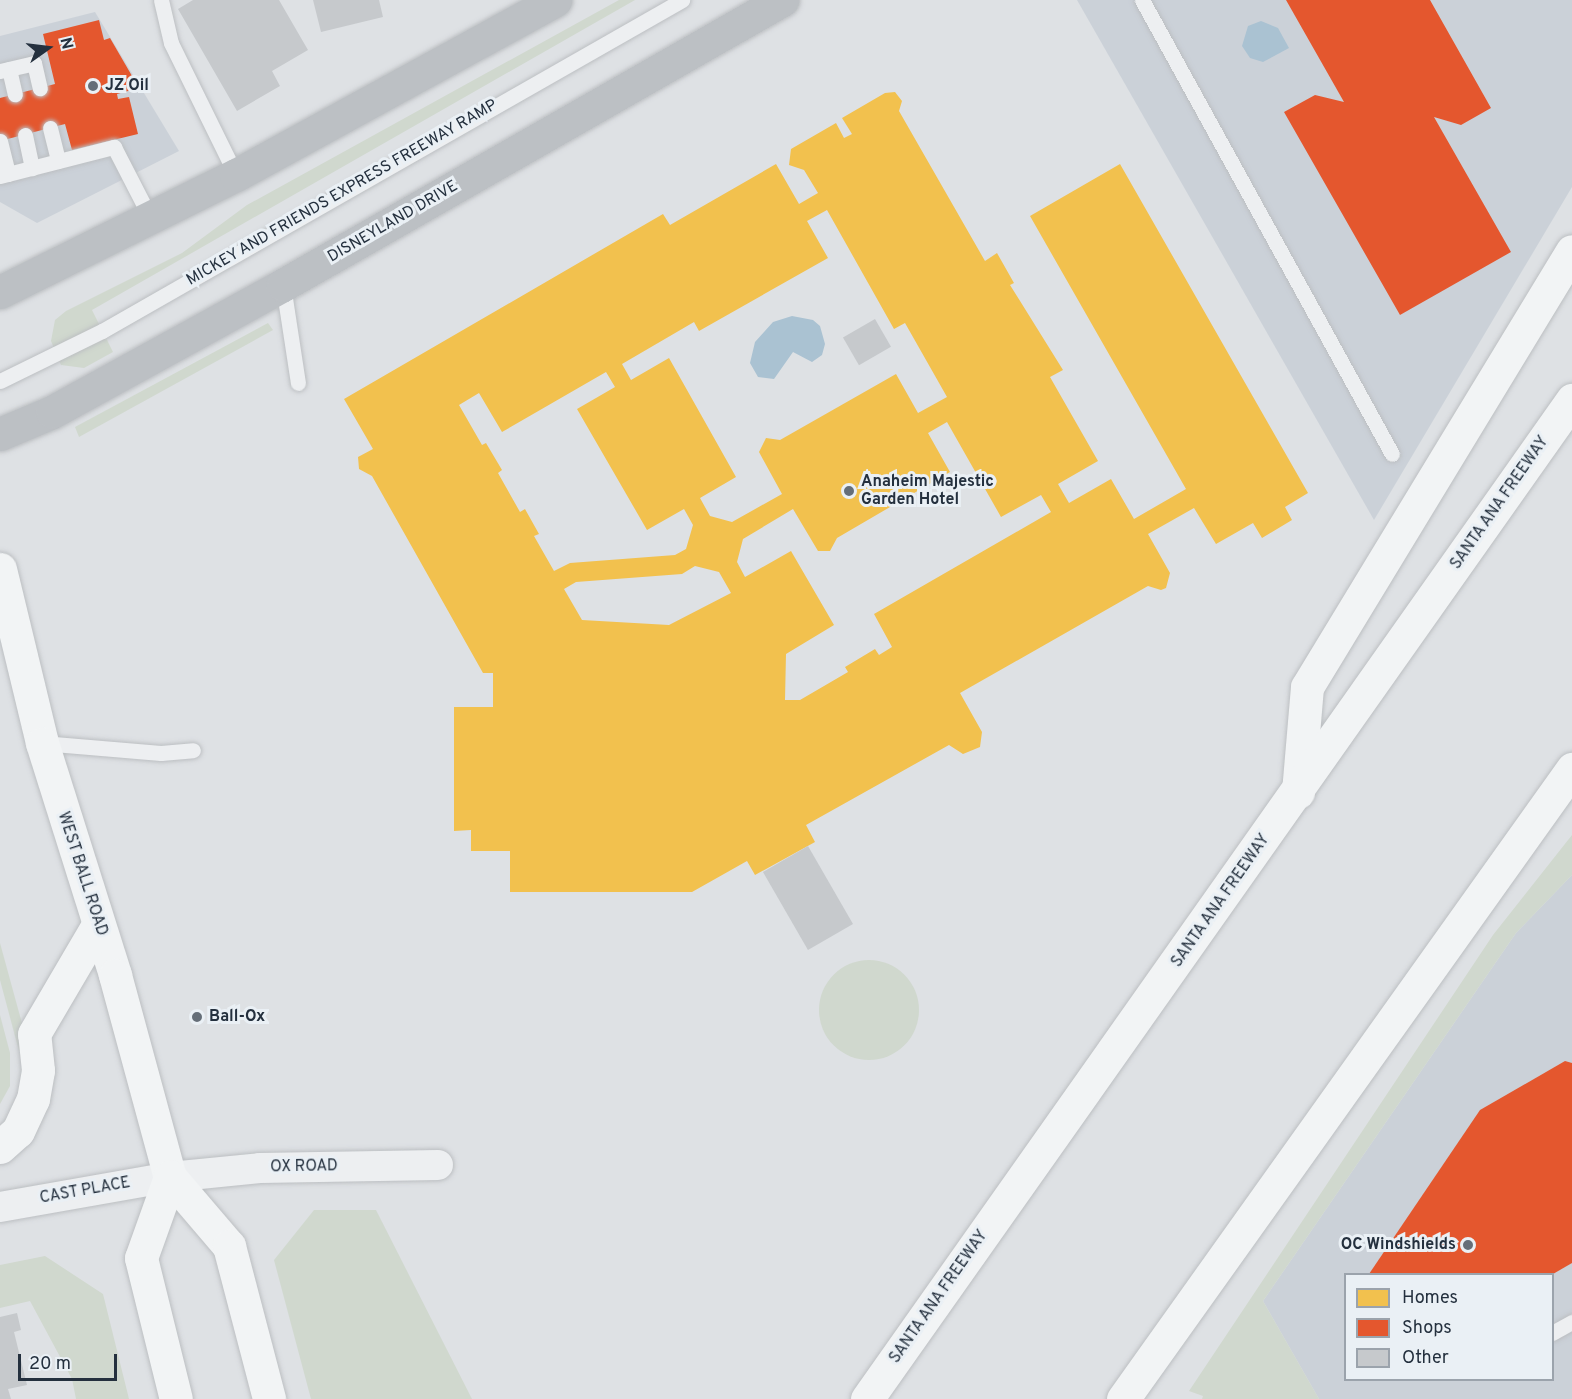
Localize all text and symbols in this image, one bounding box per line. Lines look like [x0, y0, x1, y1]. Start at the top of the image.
north arrow [18, 18, 78, 78]
text: N [54, 36, 77, 52]
place label: JZ Oil [105, 76, 149, 96]
marker: JZ Oil [86, 79, 100, 93]
street label: MICKEY AND FRIENDS EXPRESS FREEWAY RAMP [182, 95, 502, 291]
street label: DISNEYLAND DRIVE [325, 177, 461, 267]
street label: SANTA ANA FREEWAY [1446, 432, 1554, 574]
place label: Anaheim Majestic Garden Hotel [861, 472, 994, 510]
marker: Anaheim Majestic Garden Hotel [842, 484, 856, 498]
street label: WEST BALL ROAD [53, 809, 111, 939]
street label: SANTA ANA FREEWAY [1167, 830, 1275, 972]
place label: Ball-Ox [209, 1007, 265, 1027]
marker: Ball-Ox [190, 1010, 204, 1024]
street label: OX ROAD [270, 1157, 338, 1177]
street label: CAST PLACE [38, 1174, 132, 1208]
street label: SANTA ANA FREEWAY [885, 1226, 993, 1368]
place label: OC Windshields [1341, 1235, 1456, 1255]
marker: OC Windshields [1461, 1238, 1475, 1252]
legend [1344, 1273, 1554, 1381]
text: Homes [1402, 1287, 1458, 1310]
text: Shops [1402, 1317, 1452, 1340]
scale bar [21, 1342, 120, 1380]
text: Other [1402, 1347, 1449, 1370]
text: 20 m [29, 1353, 71, 1376]

